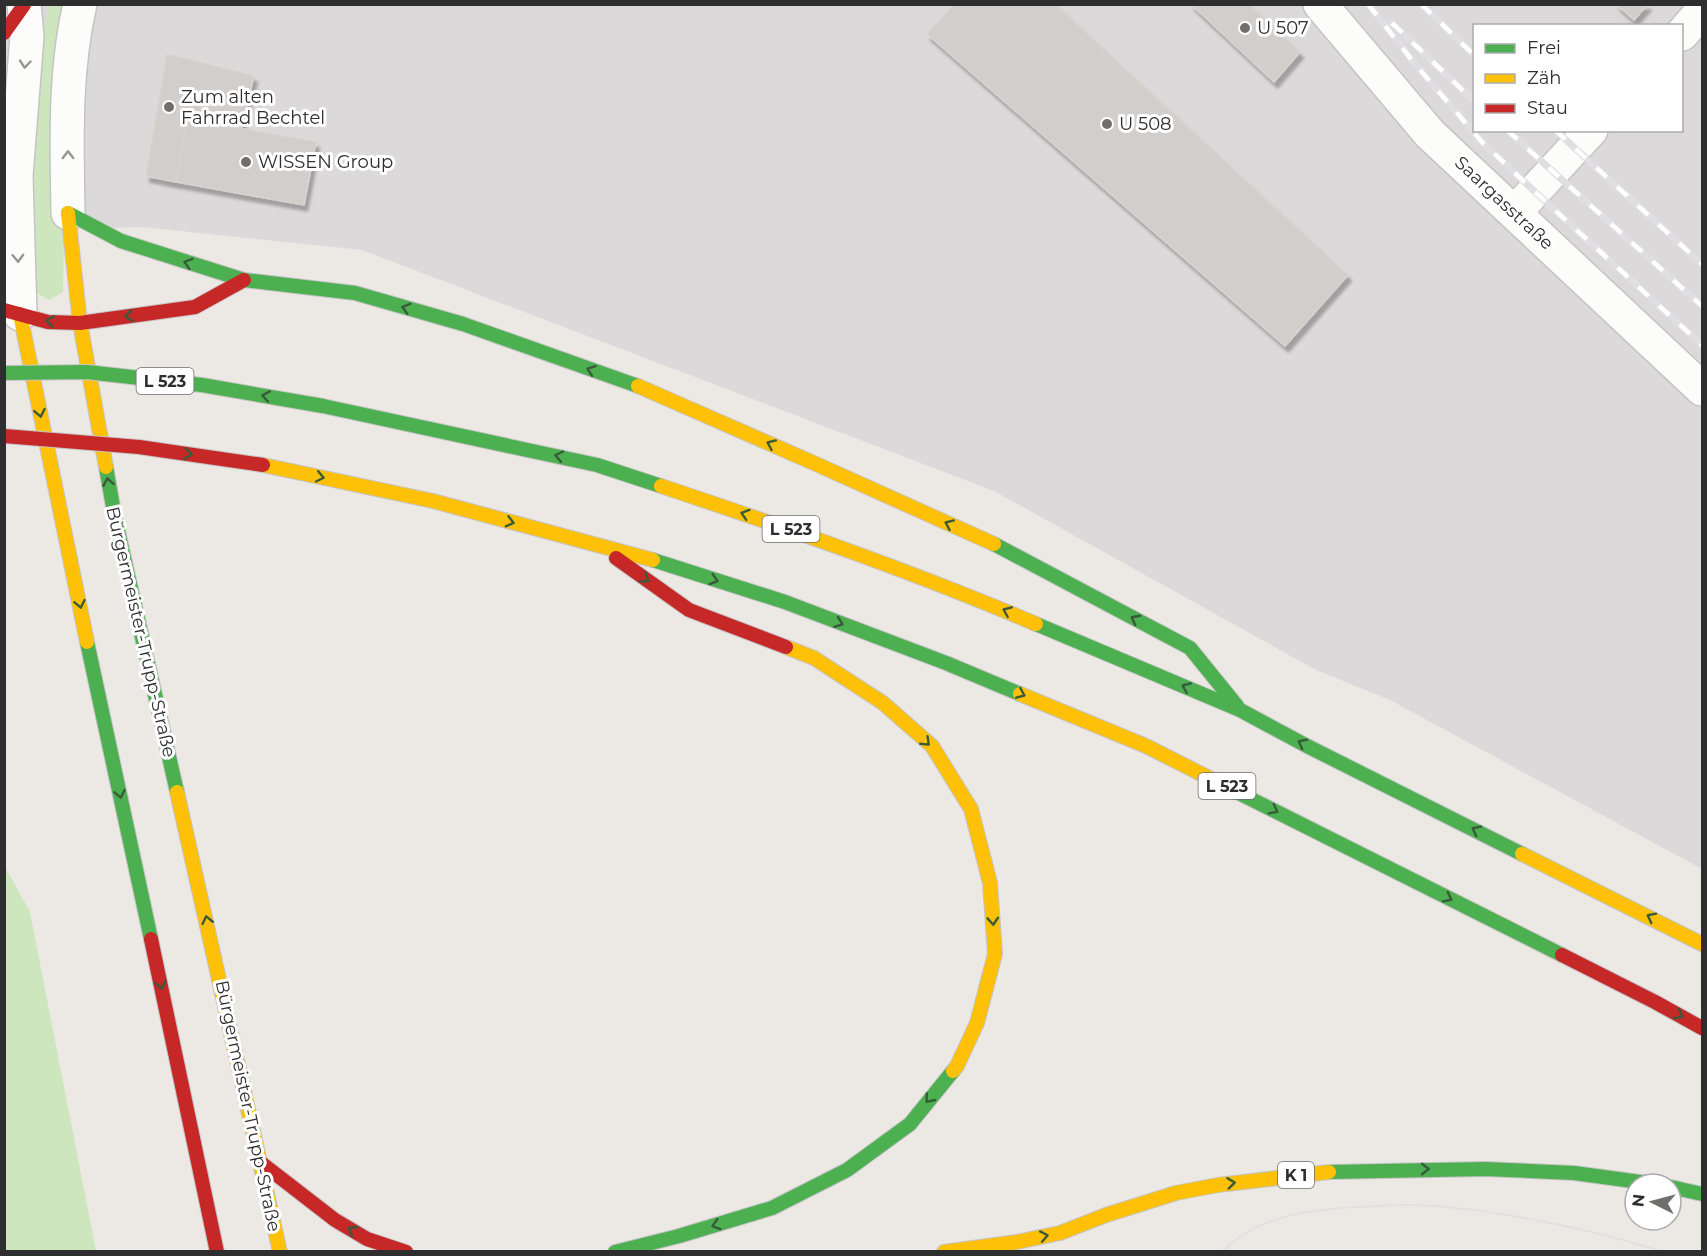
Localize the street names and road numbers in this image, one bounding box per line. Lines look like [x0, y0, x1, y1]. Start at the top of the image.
street label: Saargasstraße [1450, 152, 1558, 254]
road number: L 523 [136, 368, 194, 394]
street label: Bürgermeister-Trupp-Straße [101, 505, 181, 760]
road number: L 523 [762, 516, 820, 542]
road number: L 523 [1198, 773, 1256, 799]
street label: Bürgermeister-Trupp-Straße [211, 978, 285, 1234]
road number: K 1 [1278, 1162, 1314, 1188]

